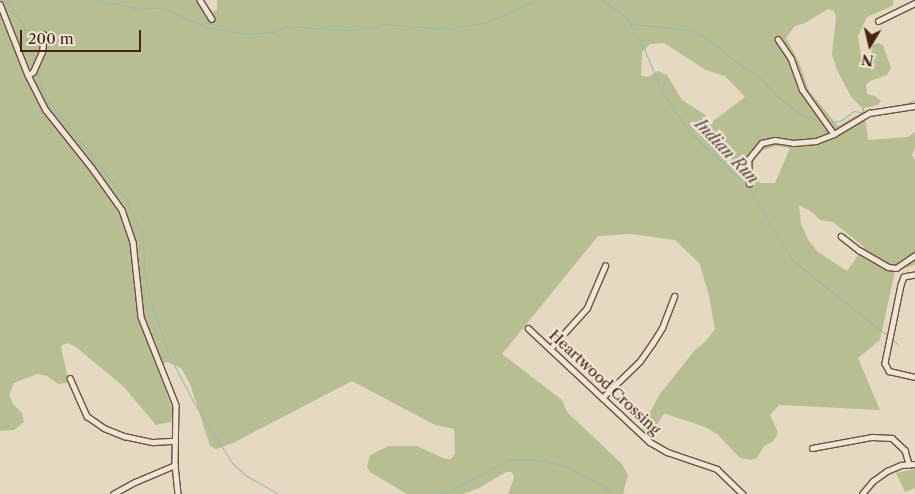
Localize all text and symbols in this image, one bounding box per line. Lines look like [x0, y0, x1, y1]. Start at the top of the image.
scale bar [22, 20, 144, 52]
north arrow [845, 20, 895, 70]
text: 200 m [28, 29, 74, 48]
text: N [860, 50, 875, 70]
water label: Indian Run [691, 114, 763, 188]
street label: Heartwood Crossing [546, 326, 664, 438]

